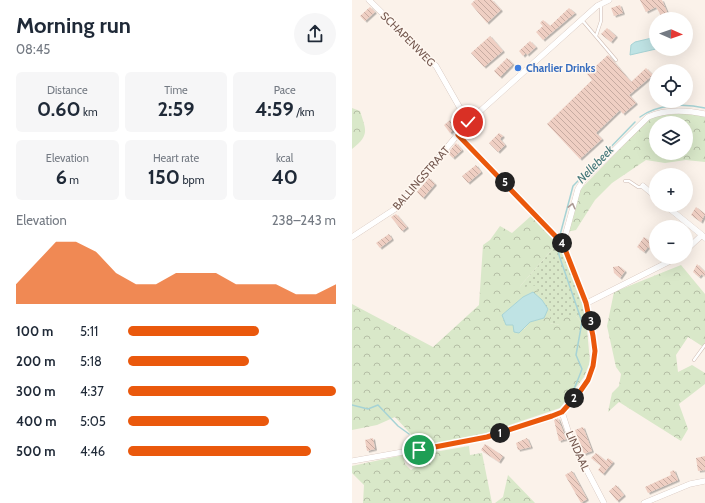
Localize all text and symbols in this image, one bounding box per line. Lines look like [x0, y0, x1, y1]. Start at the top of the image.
street label: SCHAPENWEG [378, 9, 438, 69]
text: Morning run [16, 12, 131, 39]
north arrow [649, 12, 693, 56]
map controls [649, 12, 693, 264]
button: share [294, 13, 336, 55]
text: 08:45 [16, 41, 50, 57]
place label: Charlier Drinks [526, 61, 596, 75]
marker: Charlier Drinks [513, 63, 523, 73]
button: locate [649, 64, 693, 108]
text: Distance [47, 83, 88, 97]
text: Time [164, 83, 188, 97]
text: Pace [274, 83, 296, 97]
text: 0.60 [37, 97, 81, 121]
text: 2:59 [157, 97, 194, 121]
text: 4:59 [255, 97, 294, 121]
text: km [81, 105, 98, 119]
text: /km [294, 105, 314, 119]
pin [451, 105, 485, 139]
icon: check [457, 111, 479, 133]
button: layers [649, 116, 693, 160]
water label: Nellebeek [573, 141, 617, 186]
street label: BALLINGSTRAAT [389, 143, 453, 213]
text: Elevation [46, 151, 89, 165]
text: Heart rate [153, 151, 199, 165]
text: kcal [276, 151, 293, 165]
text: 6 [56, 165, 67, 189]
text: 150 [148, 165, 180, 189]
text: 40 [271, 165, 298, 189]
button: + [649, 168, 693, 212]
pin: 5 [495, 172, 515, 192]
text: m [67, 173, 79, 187]
text: bpm [180, 173, 204, 187]
text: 5 [502, 175, 508, 189]
one-way arrow [567, 203, 576, 210]
text: Elevation [16, 212, 67, 228]
text: 238–243 m [272, 212, 336, 228]
button: − [649, 220, 693, 264]
pin: 4 [552, 233, 572, 253]
text: 4 [559, 236, 565, 250]
pin: 3 [581, 311, 601, 331]
text: 3 [588, 314, 594, 328]
text: 100 m [16, 323, 53, 339]
text: 5:11 [80, 323, 98, 339]
text: 200 m [16, 353, 55, 369]
text: 5:18 [80, 353, 102, 369]
text: 300 m [16, 383, 56, 399]
text: 4:37 [80, 383, 104, 399]
pin: 2 [564, 388, 584, 408]
text: 2 [571, 391, 577, 405]
text: 400 m [16, 413, 57, 429]
text: 5:05 [80, 413, 106, 429]
pin: 1 [490, 423, 510, 443]
text: 1 [498, 426, 502, 440]
street label: LINDAAL [563, 429, 593, 474]
pin [402, 433, 436, 467]
icon: arrive [408, 439, 430, 461]
text: 500 m [16, 443, 56, 459]
text: 4:46 [80, 443, 105, 459]

